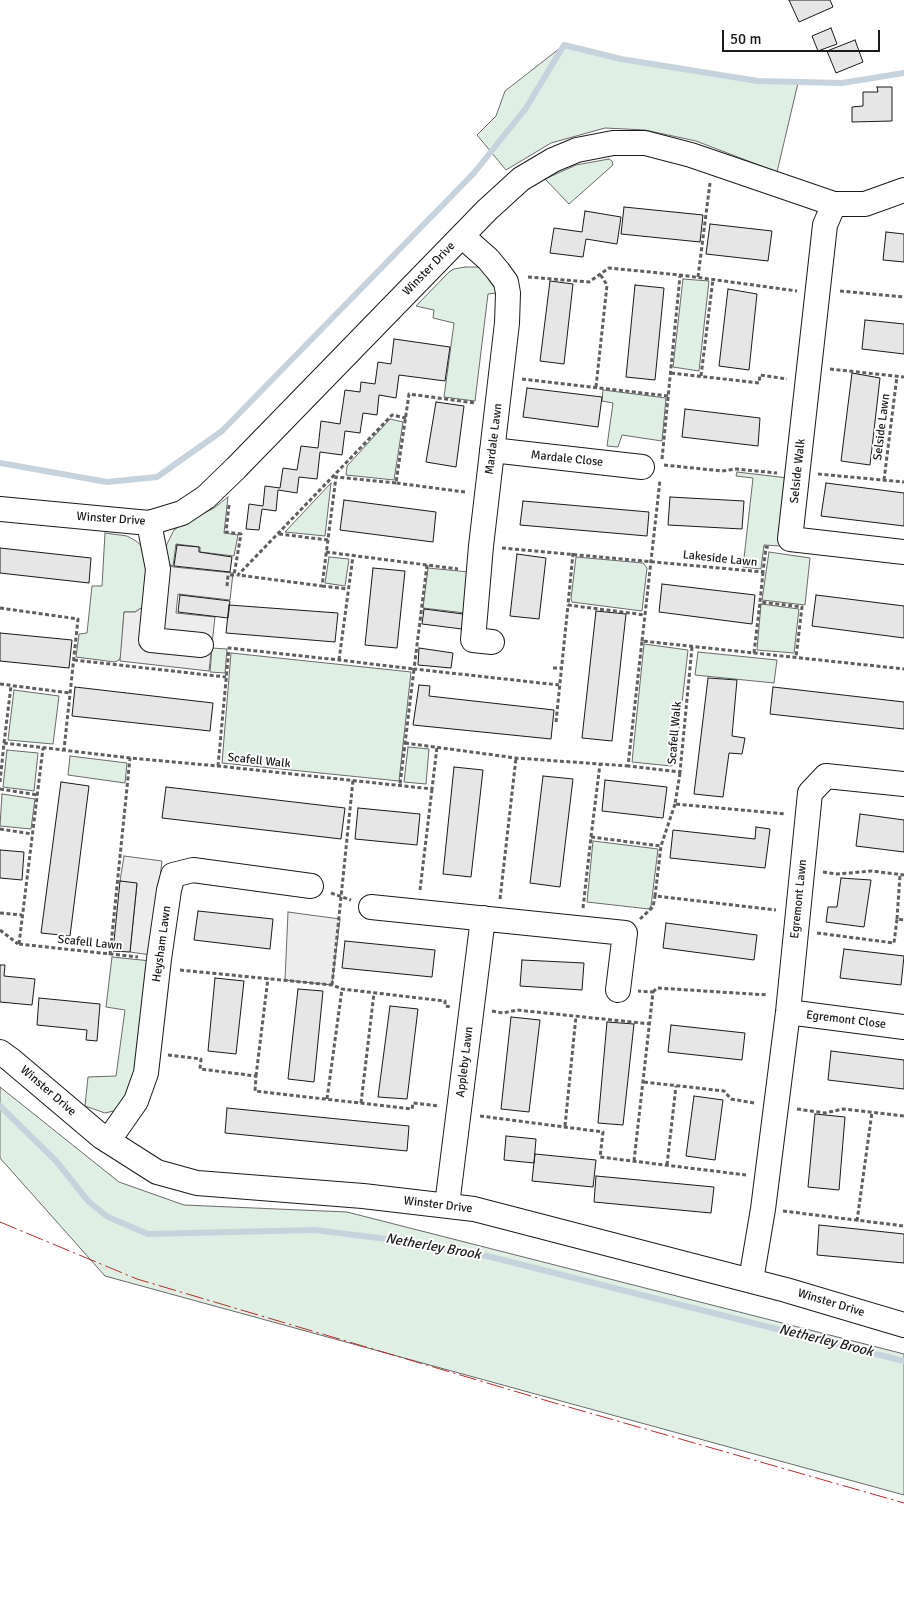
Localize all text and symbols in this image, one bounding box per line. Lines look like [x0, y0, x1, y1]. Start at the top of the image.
scale bar [724, 20, 882, 52]
text: 50 m [730, 30, 761, 48]
street label: Winster Drive [400, 239, 458, 299]
street label: Selside Lawn [871, 393, 893, 461]
street label: Mardale Lawn [482, 402, 506, 476]
street label: Selside Walk [787, 438, 809, 504]
street label: Mardale Close [530, 448, 604, 470]
street label: Winster Drive [76, 509, 146, 529]
street label: Lakeside Lawn [682, 548, 758, 570]
street label: Scafell Walk [665, 701, 685, 765]
street label: Scafell Walk [227, 751, 291, 771]
street label: Egremont Lawn [788, 859, 810, 939]
street label: Heysham Lawn [150, 905, 174, 983]
street label: Scafell Lawn [57, 932, 123, 954]
street label: Egremont Close [805, 1008, 887, 1032]
street label: Appleby Lawn [454, 1026, 476, 1098]
street label: Winster Drive [17, 1063, 79, 1119]
street label: Winster Drive [403, 1194, 473, 1216]
water label: Netherley Brook [384, 1230, 482, 1264]
street label: Winster Drive [796, 1286, 866, 1320]
water label: Netherley Brook [777, 1321, 875, 1361]

